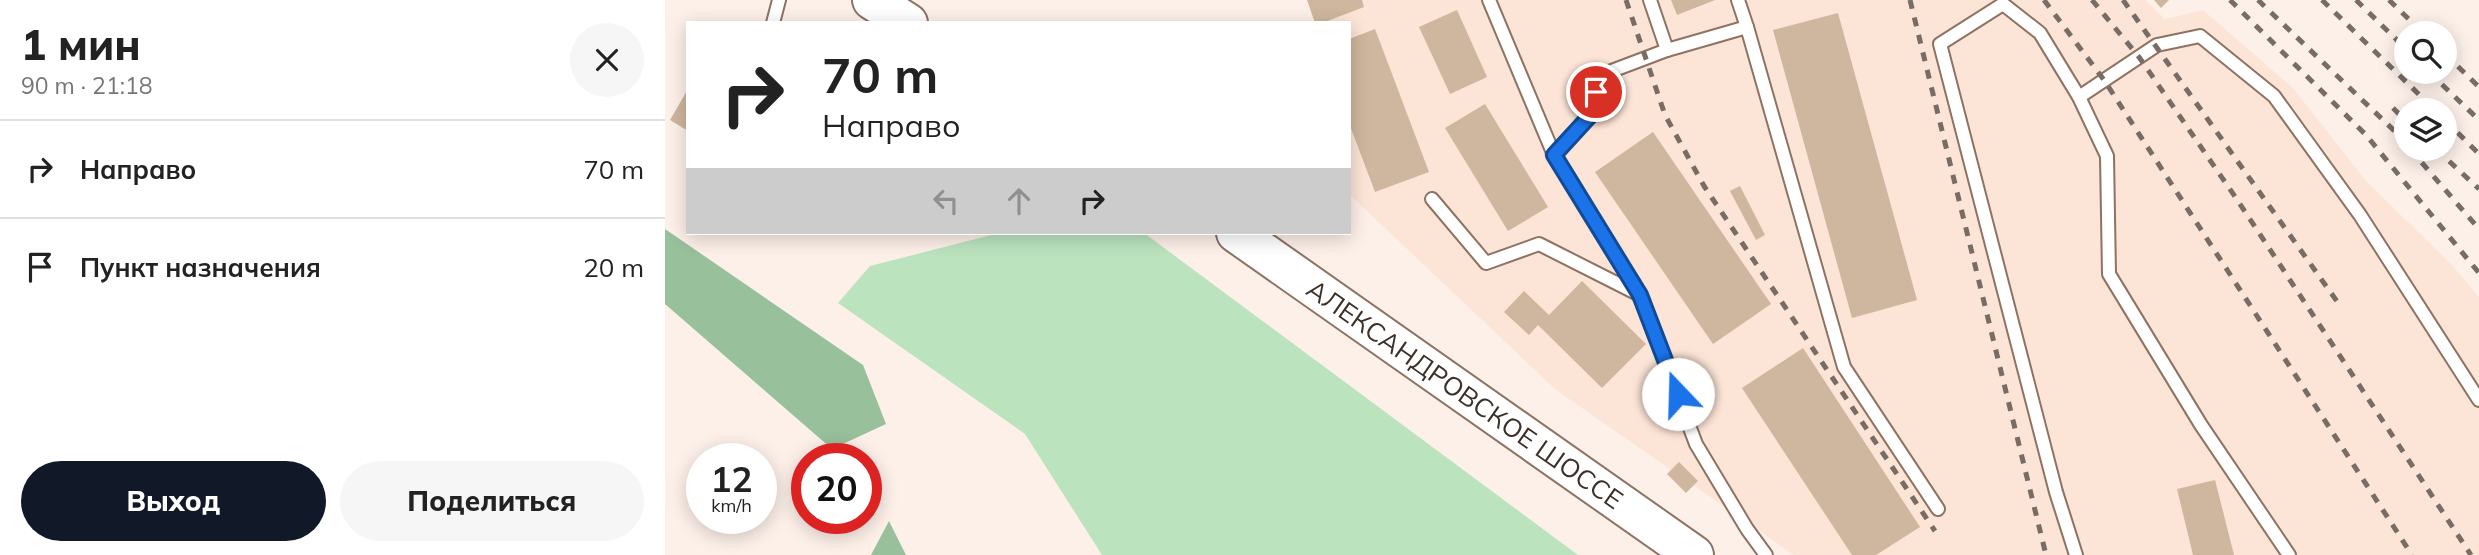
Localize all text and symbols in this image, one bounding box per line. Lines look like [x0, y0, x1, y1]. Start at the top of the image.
text: 1 мин [21, 18, 141, 71]
map controls [2394, 21, 2457, 161]
button: search [2394, 21, 2457, 84]
button: close [570, 23, 644, 97]
text: 70 m [822, 44, 938, 105]
icon: right [707, 49, 798, 140]
pin [1566, 62, 1626, 122]
text: 90 m · 21:18 [21, 71, 153, 100]
icon: arrive [1577, 73, 1615, 111]
button: layers [2394, 98, 2457, 161]
text: Направо [822, 105, 961, 145]
icon: right [21, 150, 59, 188]
text: Направо [80, 153, 196, 186]
text: 70 m [583, 153, 644, 186]
icon: left [927, 182, 965, 220]
icon: ahead [1000, 182, 1038, 220]
icon: right [1073, 182, 1111, 220]
icon: arrive [21, 248, 59, 286]
text: Пункт назначения [80, 251, 321, 284]
text: 20 m [583, 251, 644, 284]
street label: АЛЕКСАНДРОВСКОЕ ШОССЕ [1301, 272, 1629, 516]
position arrow [1641, 357, 1715, 431]
speed limit sign: 20 [791, 443, 882, 534]
text: 12 [710, 457, 753, 501]
button: Выход [21, 461, 326, 541]
button: Поделиться [340, 461, 644, 541]
text: km/h [711, 494, 752, 517]

